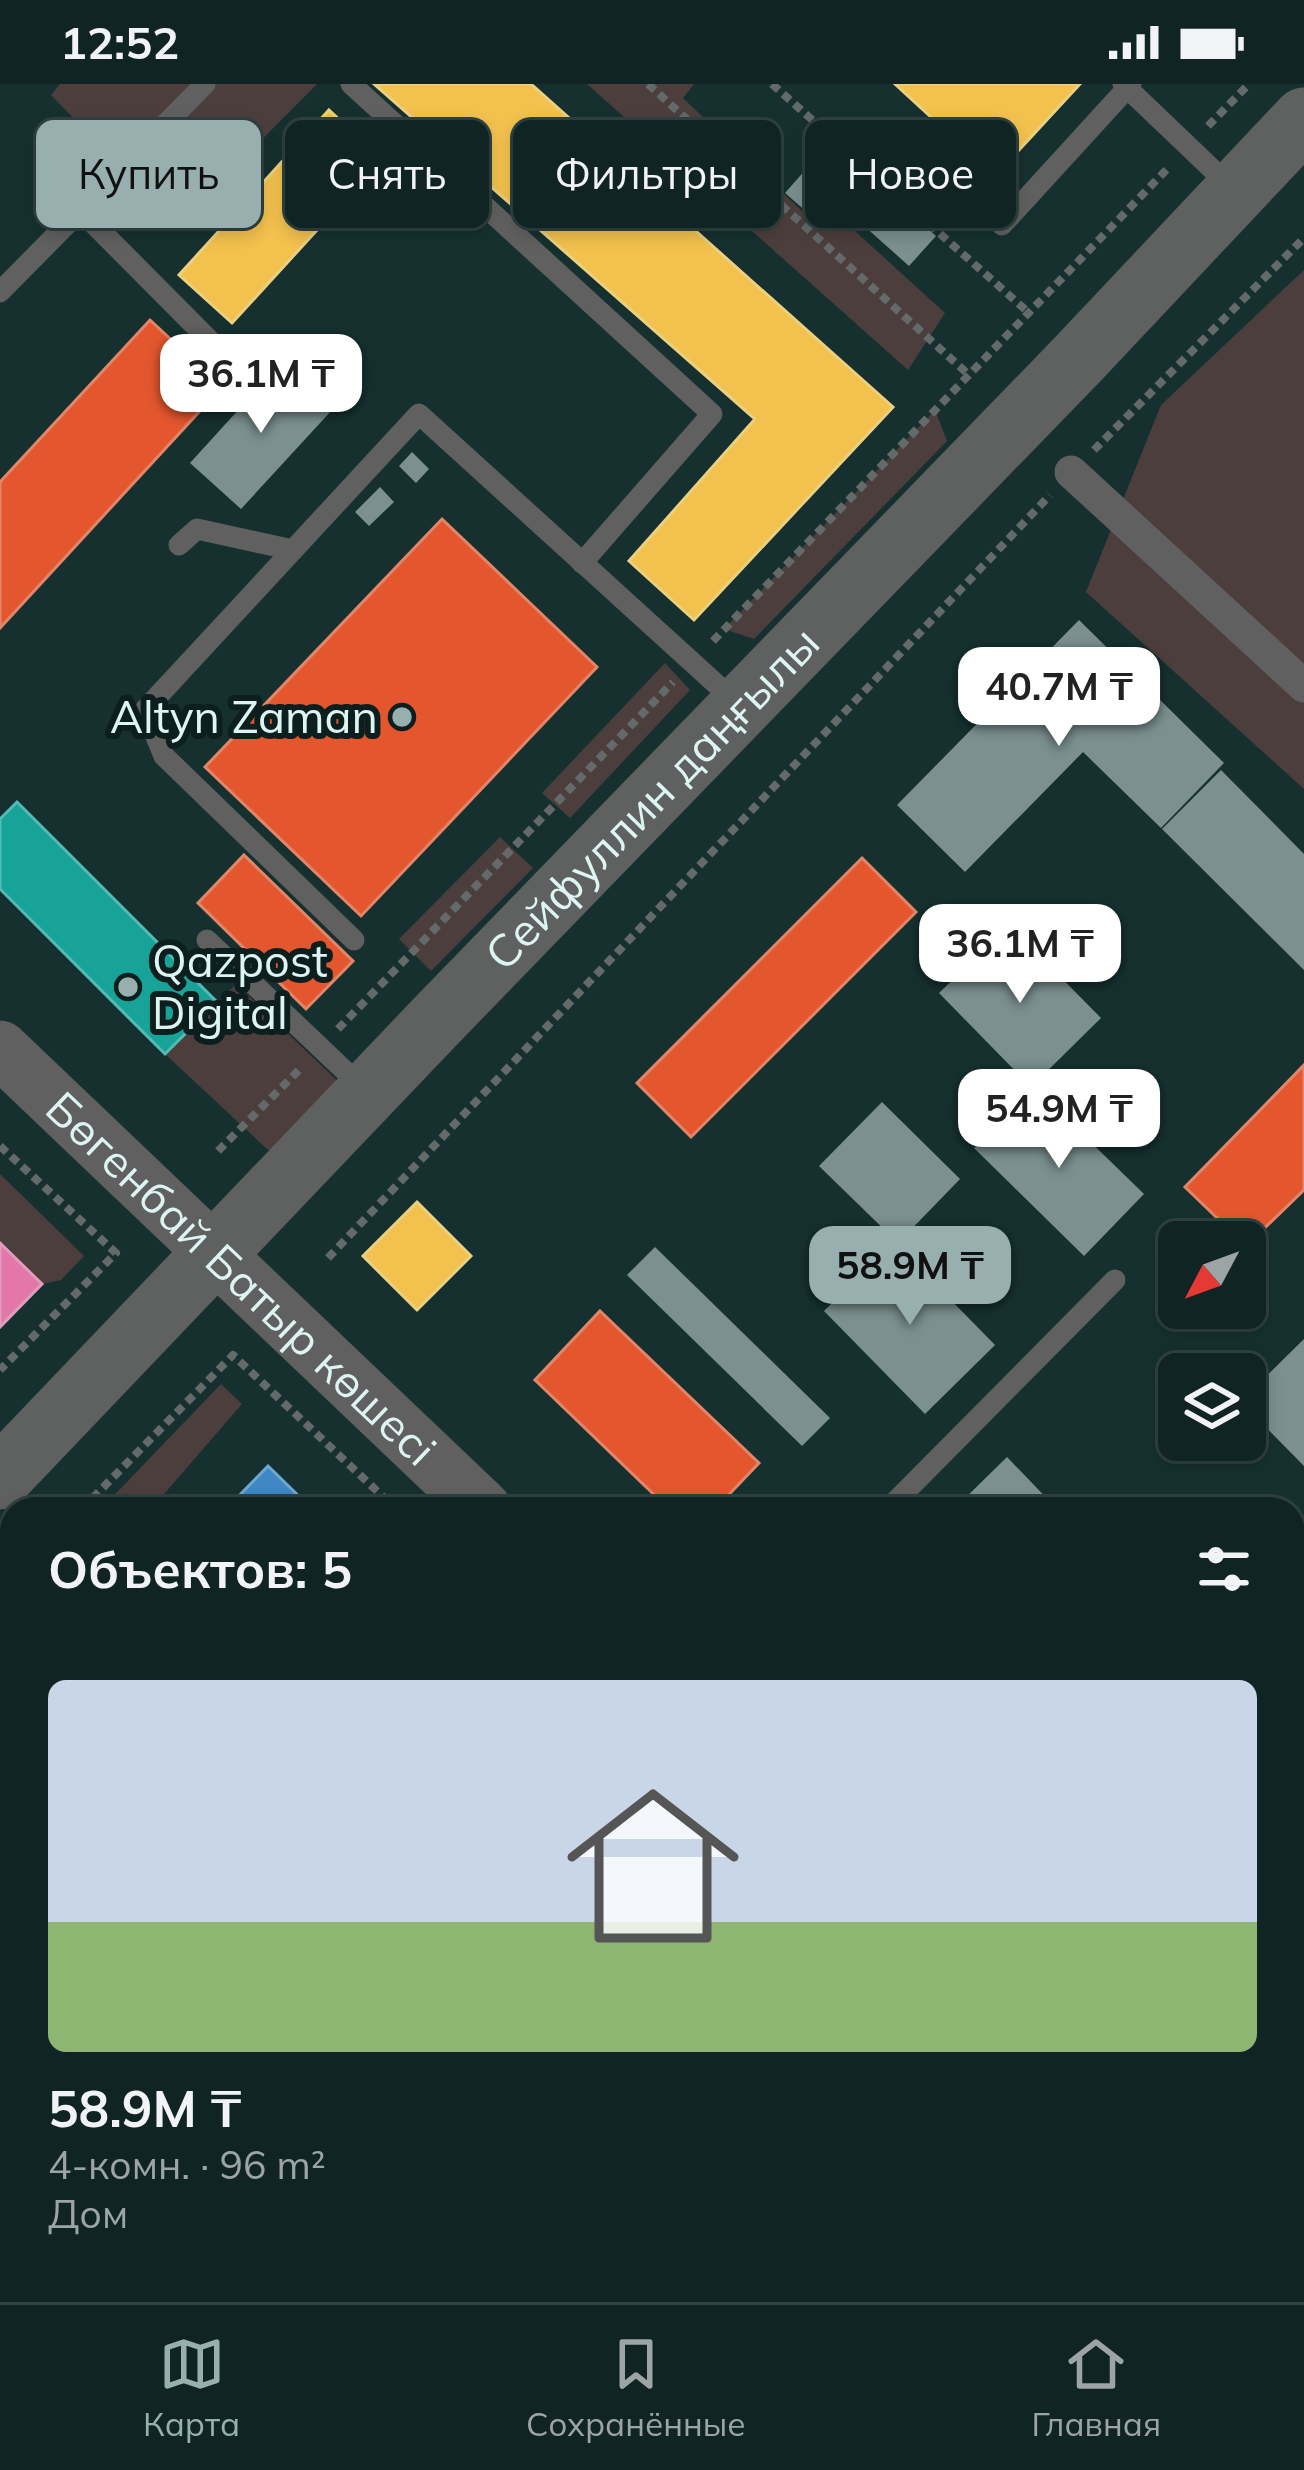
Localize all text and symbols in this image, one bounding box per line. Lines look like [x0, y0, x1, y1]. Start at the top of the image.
text: 12:52 [60, 14, 179, 70]
chip: Купить [36, 120, 261, 228]
chip: Снять [285, 120, 489, 228]
chip: Фильтры [513, 120, 781, 228]
chip: Новое [805, 120, 1016, 228]
pin: 36.1M ₸ [150, 334, 372, 436]
text: 36.1M ₸ [187, 348, 335, 397]
street label: Сейфуллин даңғылы [472, 614, 830, 981]
pin: 40.7M ₸ [948, 647, 1170, 749]
text: 40.7M ₸ [985, 661, 1133, 710]
place label: Altyn Zaman [110, 688, 378, 744]
marker: Altyn Zaman [389, 704, 415, 730]
pin: 36.1M ₸ [909, 904, 1131, 1006]
text: 36.1M ₸ [946, 918, 1094, 967]
place label: Qazpost Digital [152, 932, 328, 1040]
marker: Qazpost Digital [115, 974, 141, 1000]
pin: 54.9M ₸ [948, 1069, 1170, 1171]
street label: Бөгенбай Батыр көшесі [35, 1079, 449, 1477]
text: 54.9M ₸ [985, 1083, 1133, 1132]
north arrow [1158, 1221, 1266, 1329]
map controls [1158, 1221, 1266, 1461]
pin: 58.9M ₸ [799, 1226, 1021, 1328]
text: 58.9M ₸ [836, 1240, 984, 1289]
button: layers [1158, 1353, 1266, 1461]
icon: filters [1191, 1536, 1257, 1602]
text: Объектов: 5 [48, 1537, 352, 1601]
icon: home [545, 1758, 761, 1974]
text: 58.9M ₸ [48, 2076, 241, 2140]
text: 4-комн. · 96 m² [48, 2140, 326, 2189]
text: Дом [48, 2189, 128, 2238]
tab: Карта [143, 2331, 240, 2444]
tab: Сохранённые [526, 2331, 746, 2444]
tab: Главная [1031, 2331, 1161, 2444]

